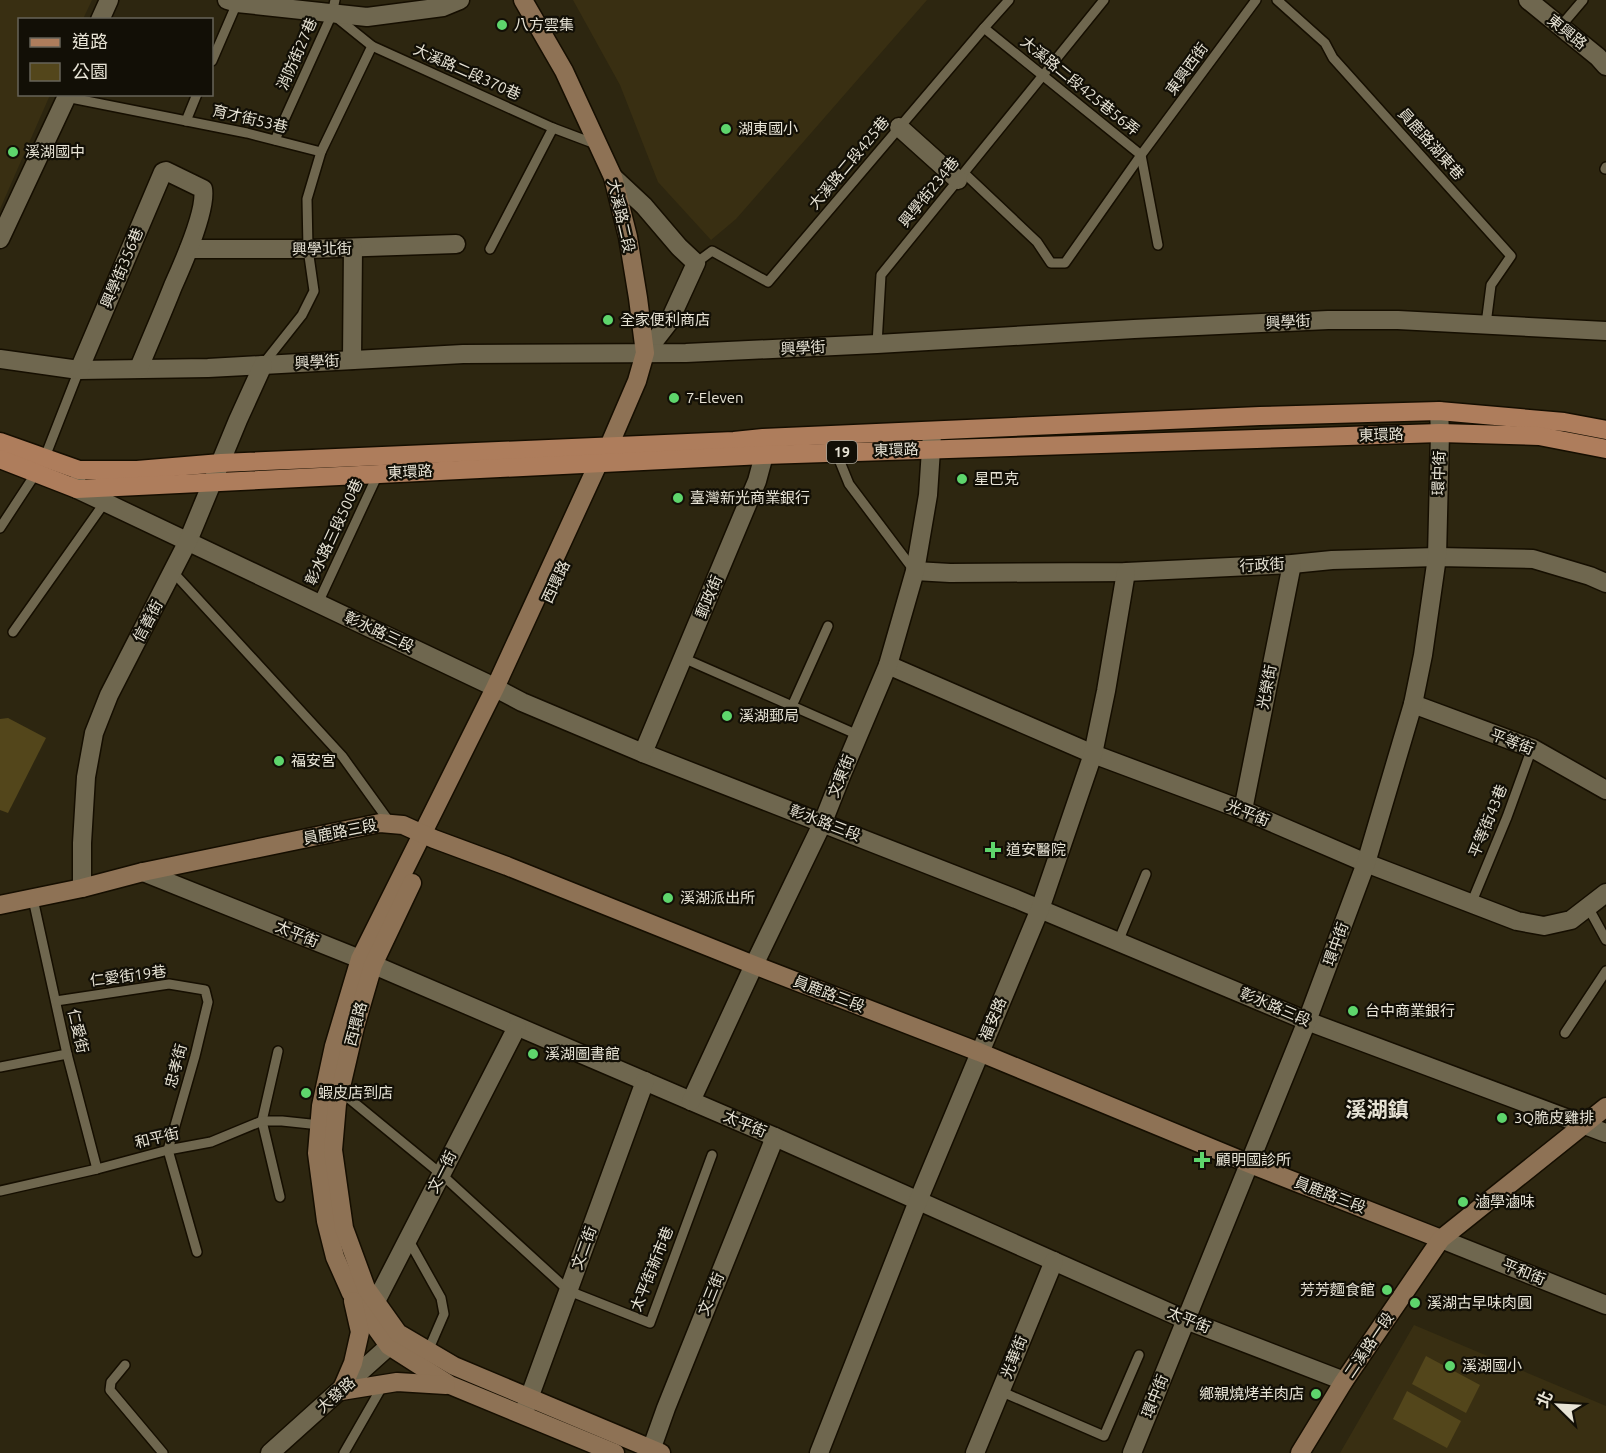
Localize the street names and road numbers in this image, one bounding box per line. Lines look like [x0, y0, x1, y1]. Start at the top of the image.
street label: 東興路 [1544, 11, 1590, 52]
street label: 消防街27巷 [273, 15, 320, 92]
street label: 大溪路二段425巷56弄 [1018, 33, 1143, 139]
street label: 東興西街 [1162, 39, 1211, 98]
street label: 大溪路二段370巷 [411, 40, 523, 103]
street label: 育才街53巷 [211, 102, 289, 135]
street label: 員鹿路湖東巷 [1395, 105, 1468, 183]
street label: 大溪路二段425巷 [805, 113, 892, 212]
street label: 興學街234巷 [895, 153, 962, 230]
street label: 大溪路二段 [605, 177, 638, 254]
street label: 興學街356巷 [97, 225, 146, 310]
street label: 興學北街 [292, 239, 352, 258]
street label: 興學街 [1265, 312, 1311, 331]
street label: 興學街 [780, 338, 826, 357]
street label: 興學街 [294, 352, 340, 371]
street label: 東環路 [1358, 425, 1404, 444]
street label: 東環路 [873, 440, 919, 459]
road number: 19 [827, 441, 857, 463]
street label: 環中街 [1429, 450, 1448, 496]
street label: 東環路 [387, 462, 433, 481]
street label: 彰水路三段500巷 [301, 476, 366, 588]
street label: 行政街 [1239, 555, 1285, 574]
street label: 西環路 [538, 558, 573, 606]
street label: 郵政街 [692, 573, 725, 621]
street label: 信善街 [129, 597, 166, 645]
street label: 彰水路三段 [342, 608, 417, 655]
street label: 光榮街 [1254, 663, 1279, 711]
street label: 平等街 [1488, 726, 1536, 758]
street label: 文東街 [824, 752, 857, 800]
street label: 平等街43巷 [1465, 782, 1510, 860]
street label: 光平街 [1224, 796, 1272, 829]
street label: 彰水路三段 [787, 801, 863, 844]
street label: 員鹿路三段 [301, 816, 378, 847]
street label: 太平街 [273, 917, 321, 950]
street label: 環中街 [1320, 920, 1351, 968]
street label: 仁愛街19巷 [89, 962, 167, 989]
street label: 員鹿路三段 [791, 972, 867, 1015]
street label: 彰水路三段 [1237, 984, 1313, 1029]
street label: 福安路 [976, 995, 1009, 1043]
street label: 西環路 [341, 1000, 370, 1048]
street label: 仁愛街 [65, 1007, 92, 1055]
street label: 忠孝街 [161, 1042, 190, 1090]
street label: 太平街 [721, 1107, 769, 1140]
street label: 和平街 [133, 1124, 181, 1151]
street label: 文一街 [424, 1148, 459, 1196]
street label: 員鹿路三段 [1292, 1173, 1368, 1216]
street label: 文二街 [568, 1224, 599, 1272]
street label: 太平街新市巷 [627, 1224, 676, 1314]
street label: 平和街 [1500, 1255, 1548, 1288]
street label: 文三街 [694, 1270, 727, 1318]
street label: 太平街 [1165, 1303, 1213, 1336]
street label: 二溪路一段 [1341, 1309, 1397, 1381]
street label: 光華街 [997, 1333, 1030, 1381]
street label: 環中街 [1138, 1372, 1171, 1420]
street label: 大發路 [313, 1373, 358, 1416]

